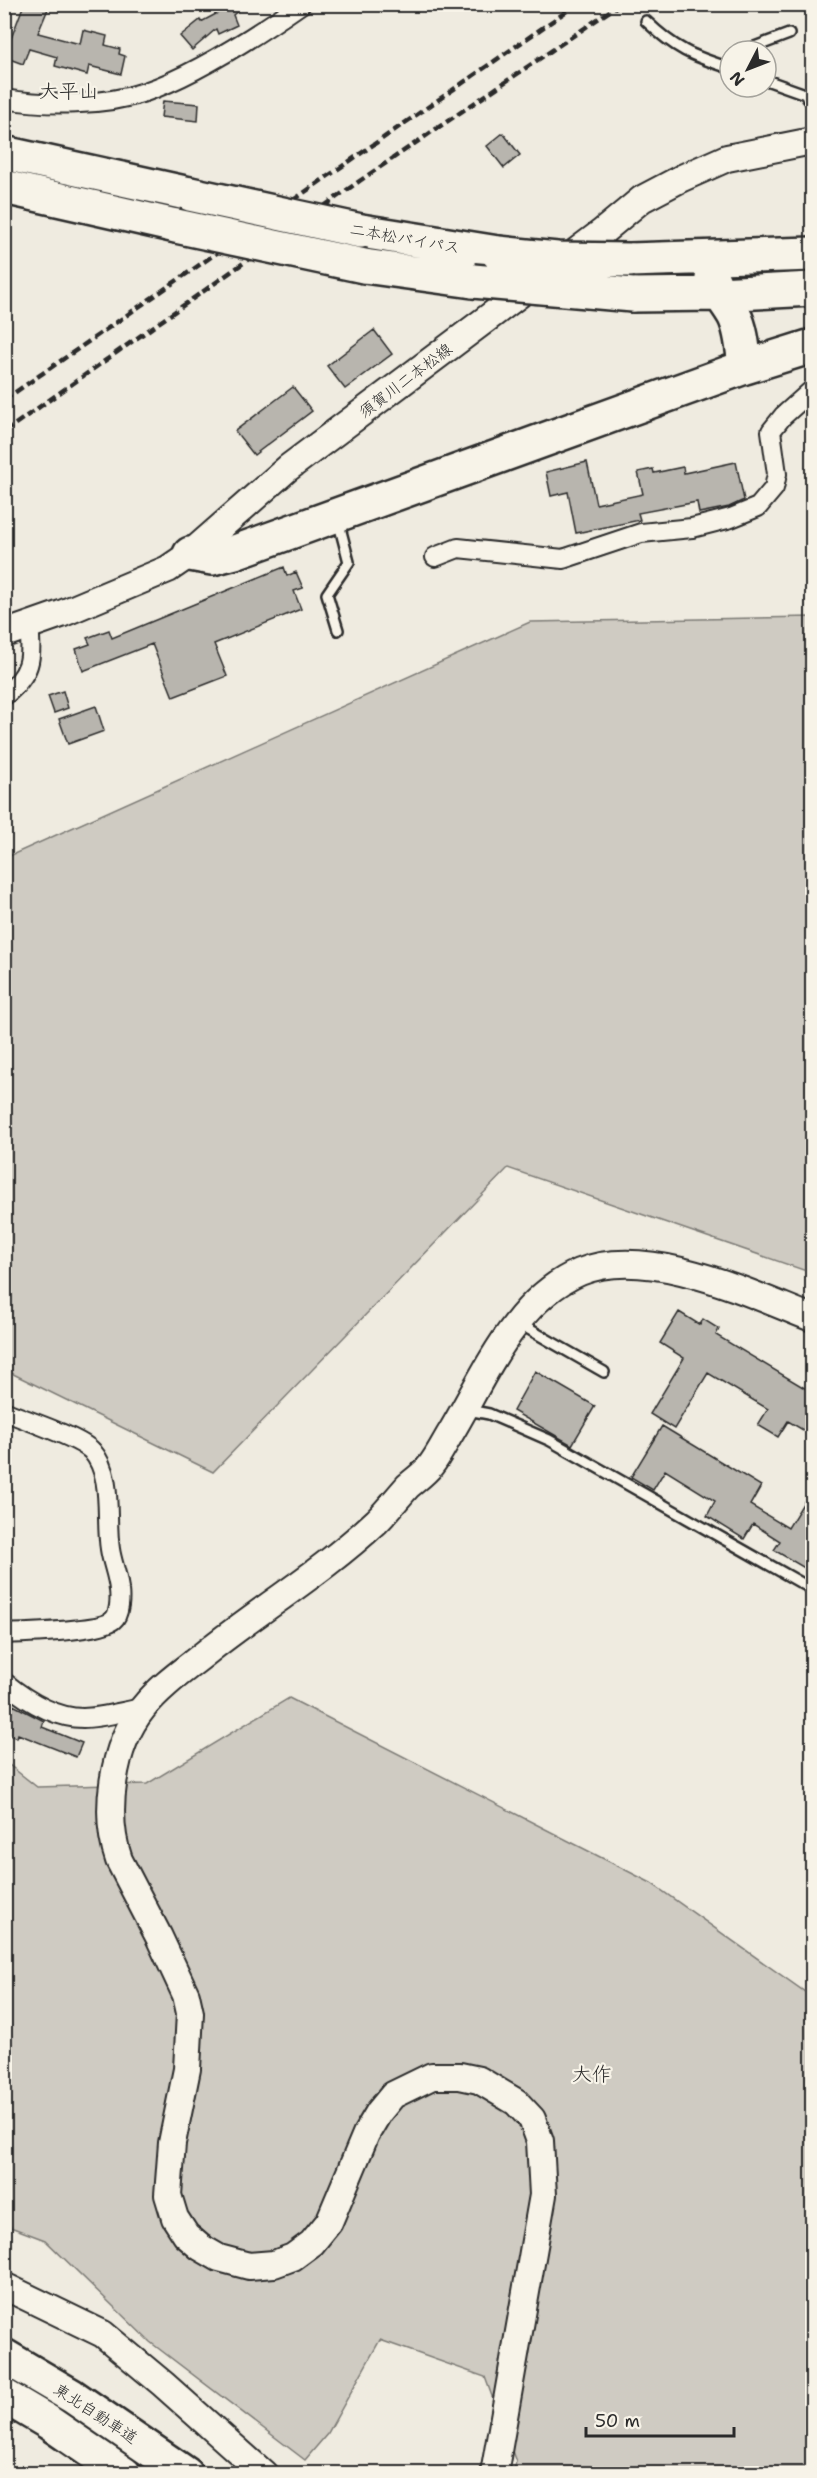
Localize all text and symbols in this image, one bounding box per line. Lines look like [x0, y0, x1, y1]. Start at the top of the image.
north arrow [718, 39, 778, 99]
text: N [725, 67, 749, 90]
district label: 大平山 [39, 78, 99, 104]
street label: 二本松バイパス [348, 218, 462, 259]
street label: 須賀川二本松線 [354, 338, 456, 422]
district label: 大作 [572, 2061, 612, 2087]
street label: 東北自動車道 [50, 2378, 142, 2448]
scale bar [586, 2400, 734, 2438]
text: 50 m [595, 2409, 640, 2433]

